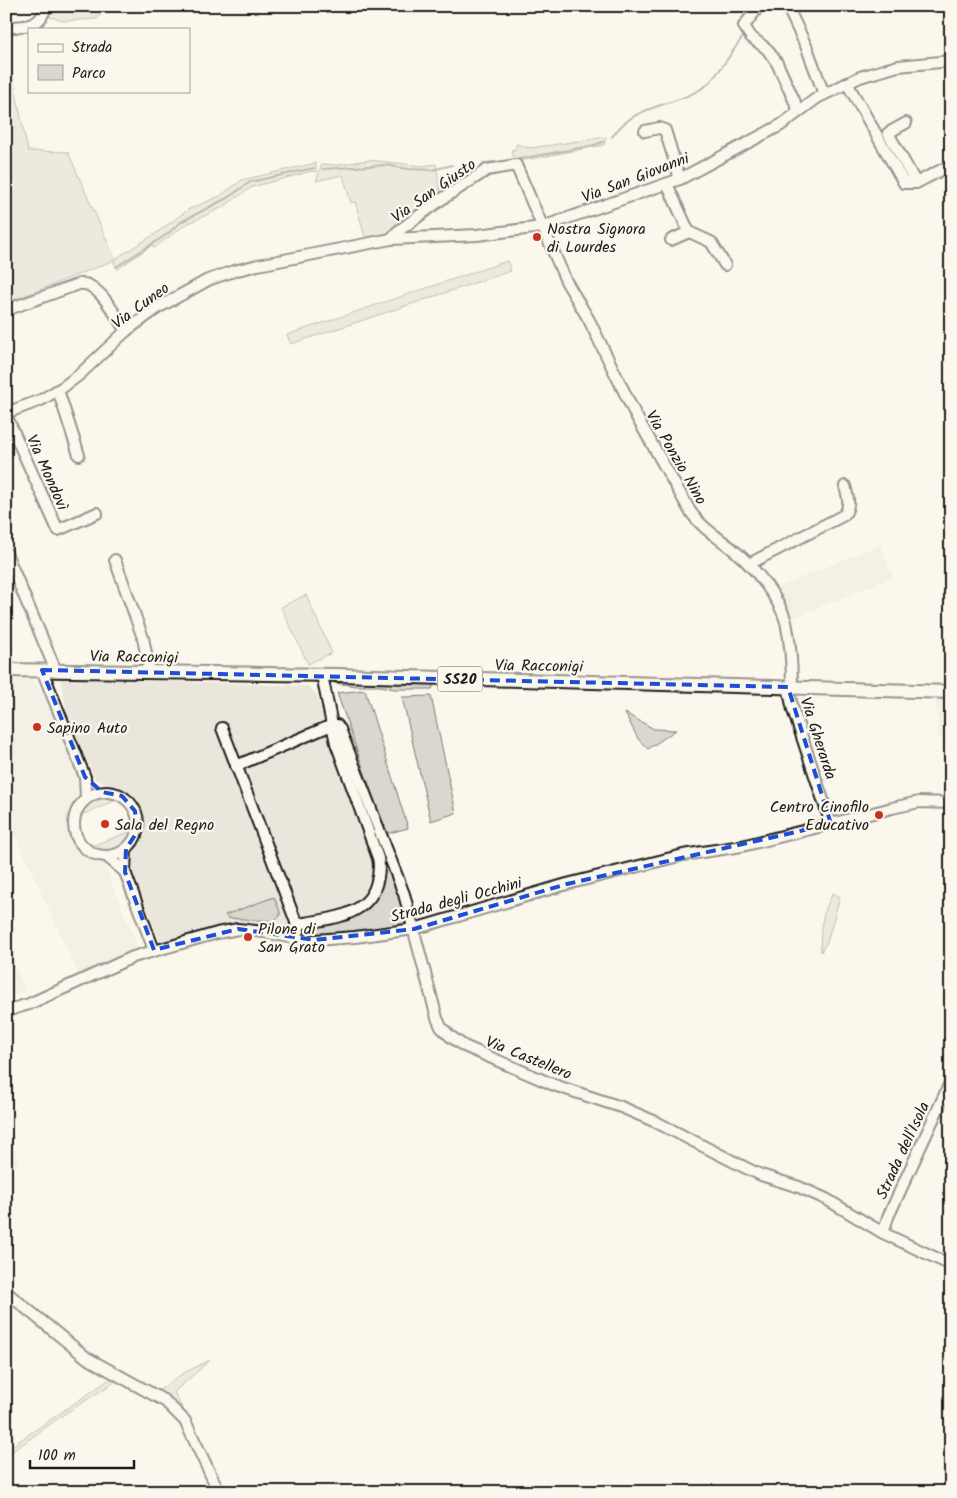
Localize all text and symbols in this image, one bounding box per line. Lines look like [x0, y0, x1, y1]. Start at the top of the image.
legend [28, 28, 190, 92]
text: Strada [72, 36, 112, 60]
text: Parco [72, 62, 106, 86]
street label: Via San Giovanni [578, 146, 694, 210]
street label: Via San Giusto [386, 153, 481, 230]
place label: Nostra Signora di Lourdes [547, 217, 646, 260]
marker: Nostra Signora di Lourdes [531, 231, 543, 243]
street label: Via Cuneo [107, 277, 175, 336]
street label: Via Ponzio Nino [638, 406, 713, 510]
street label: Via Mondovì [19, 431, 75, 516]
street label: Via Racconigi [90, 644, 180, 671]
street label: Via Racconigi [495, 653, 585, 680]
road number: SS20 [438, 666, 482, 692]
street label: Via Gherarda [792, 694, 843, 783]
place label: Sapino Auto [47, 716, 128, 741]
marker: Sapino Auto [31, 721, 43, 733]
place label: Centro Cinofilo Educativo [770, 795, 869, 838]
marker: Centro Cinofilo Educativo [873, 809, 885, 821]
place label: Sala del Regno [115, 813, 214, 838]
marker: Sala del Regno [99, 818, 111, 830]
street label: Strada degli Occhini [388, 871, 526, 930]
place label: Pilone di San Grato [258, 917, 325, 960]
marker: Pilone di San Grato [242, 931, 254, 943]
street label: Via Castellero [482, 1030, 575, 1087]
street label: Strada dell'Isola [870, 1098, 937, 1204]
scale bar [30, 1438, 134, 1470]
text: 100 m [38, 1444, 76, 1468]

